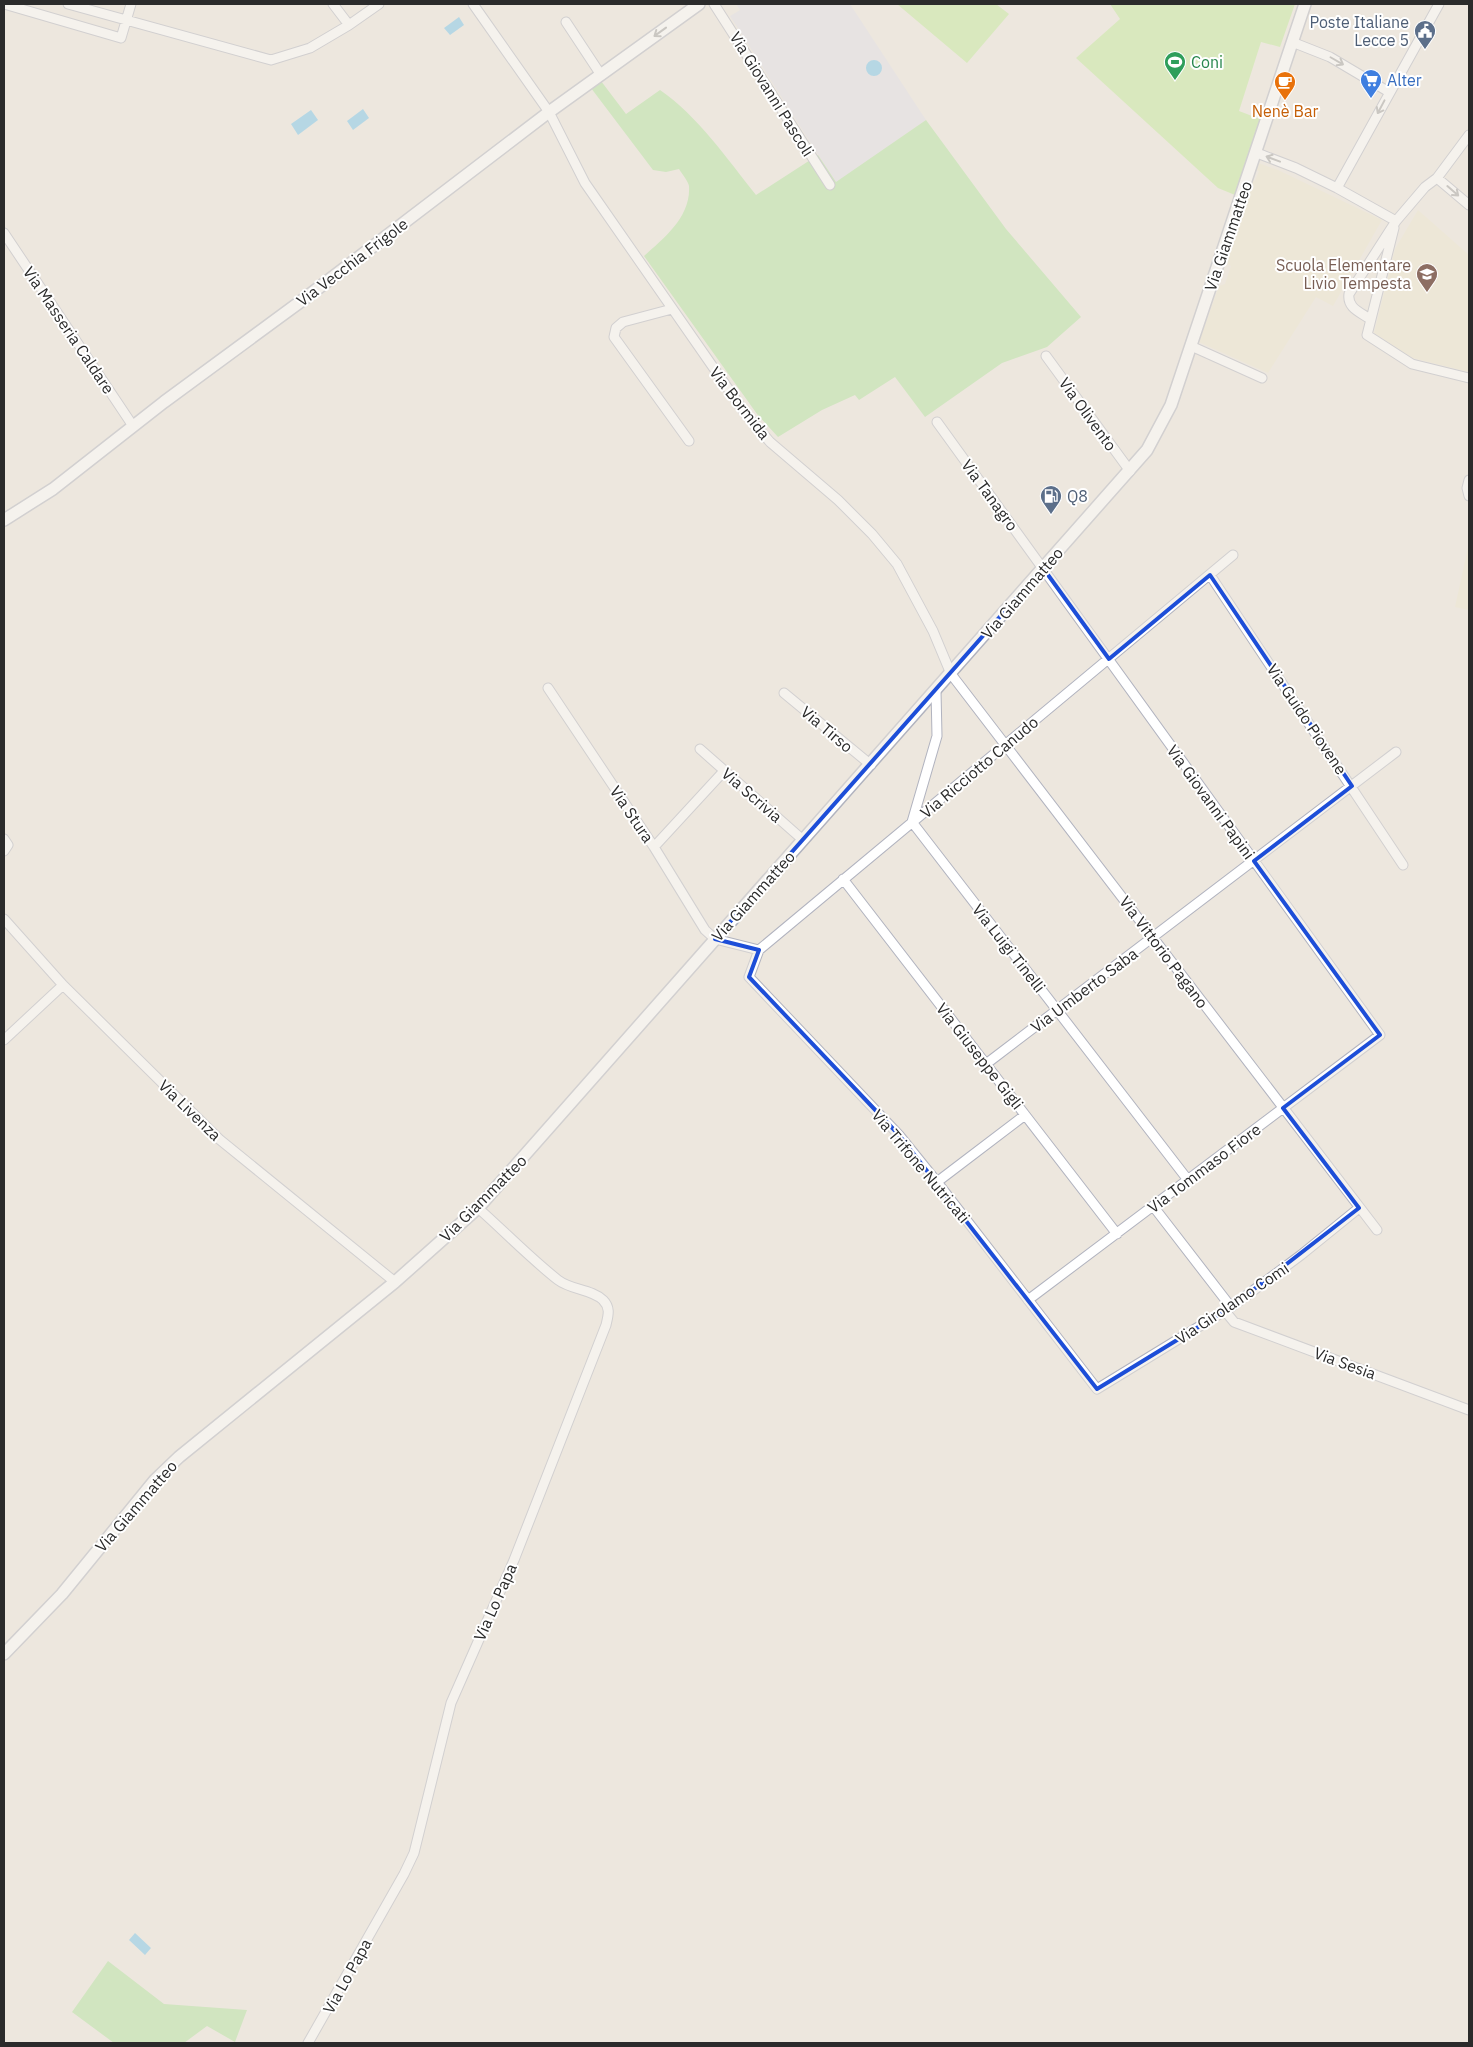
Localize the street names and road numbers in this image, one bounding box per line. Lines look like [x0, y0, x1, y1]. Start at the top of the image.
street label: Via Giovanni Pascoli [726, 28, 818, 160]
street label: Via Giammatteo [1200, 178, 1256, 294]
street label: Via Vecchia Frigole [292, 213, 412, 310]
street label: Via Masseria Caldare [19, 263, 119, 398]
street label: Via Bormida [705, 363, 775, 444]
street label: Via Olivento [1055, 373, 1121, 455]
street label: Via Tanagro [957, 455, 1023, 535]
street label: Via Giammatteo [977, 543, 1067, 643]
street label: Via Guido Piovene [1263, 660, 1352, 778]
street label: Via Tirso [797, 701, 857, 757]
street label: Via Ricciotto Canudo [916, 712, 1042, 822]
street label: Via Giovanni Papini [1163, 741, 1259, 863]
street label: Via Scrivia [718, 763, 787, 827]
street label: Via Stura [606, 782, 659, 847]
street label: Via Giammatteo [707, 847, 799, 945]
street label: Via Vittorio Pagano [1115, 892, 1213, 1012]
street label: Via Luigi Tinelli [968, 900, 1050, 996]
street label: Via Umberto Saba [1027, 943, 1142, 1037]
street label: Via Giuseppe Gigli [932, 999, 1028, 1113]
street label: Via Livenza [154, 1075, 226, 1145]
street label: Via Trifone Nutricati [868, 1105, 974, 1227]
street label: Via Tommaso Fiore [1143, 1119, 1265, 1217]
street label: Via Giammatteo [435, 1150, 531, 1246]
street label: Via Girolamo Comi [1172, 1258, 1292, 1348]
street label: Via Sesia [1311, 1343, 1379, 1384]
street label: Via Giammatteo [91, 1456, 181, 1556]
street label: Via Lo Papa [469, 1560, 521, 1644]
street label: Via Lo Papa [318, 1935, 376, 2017]

